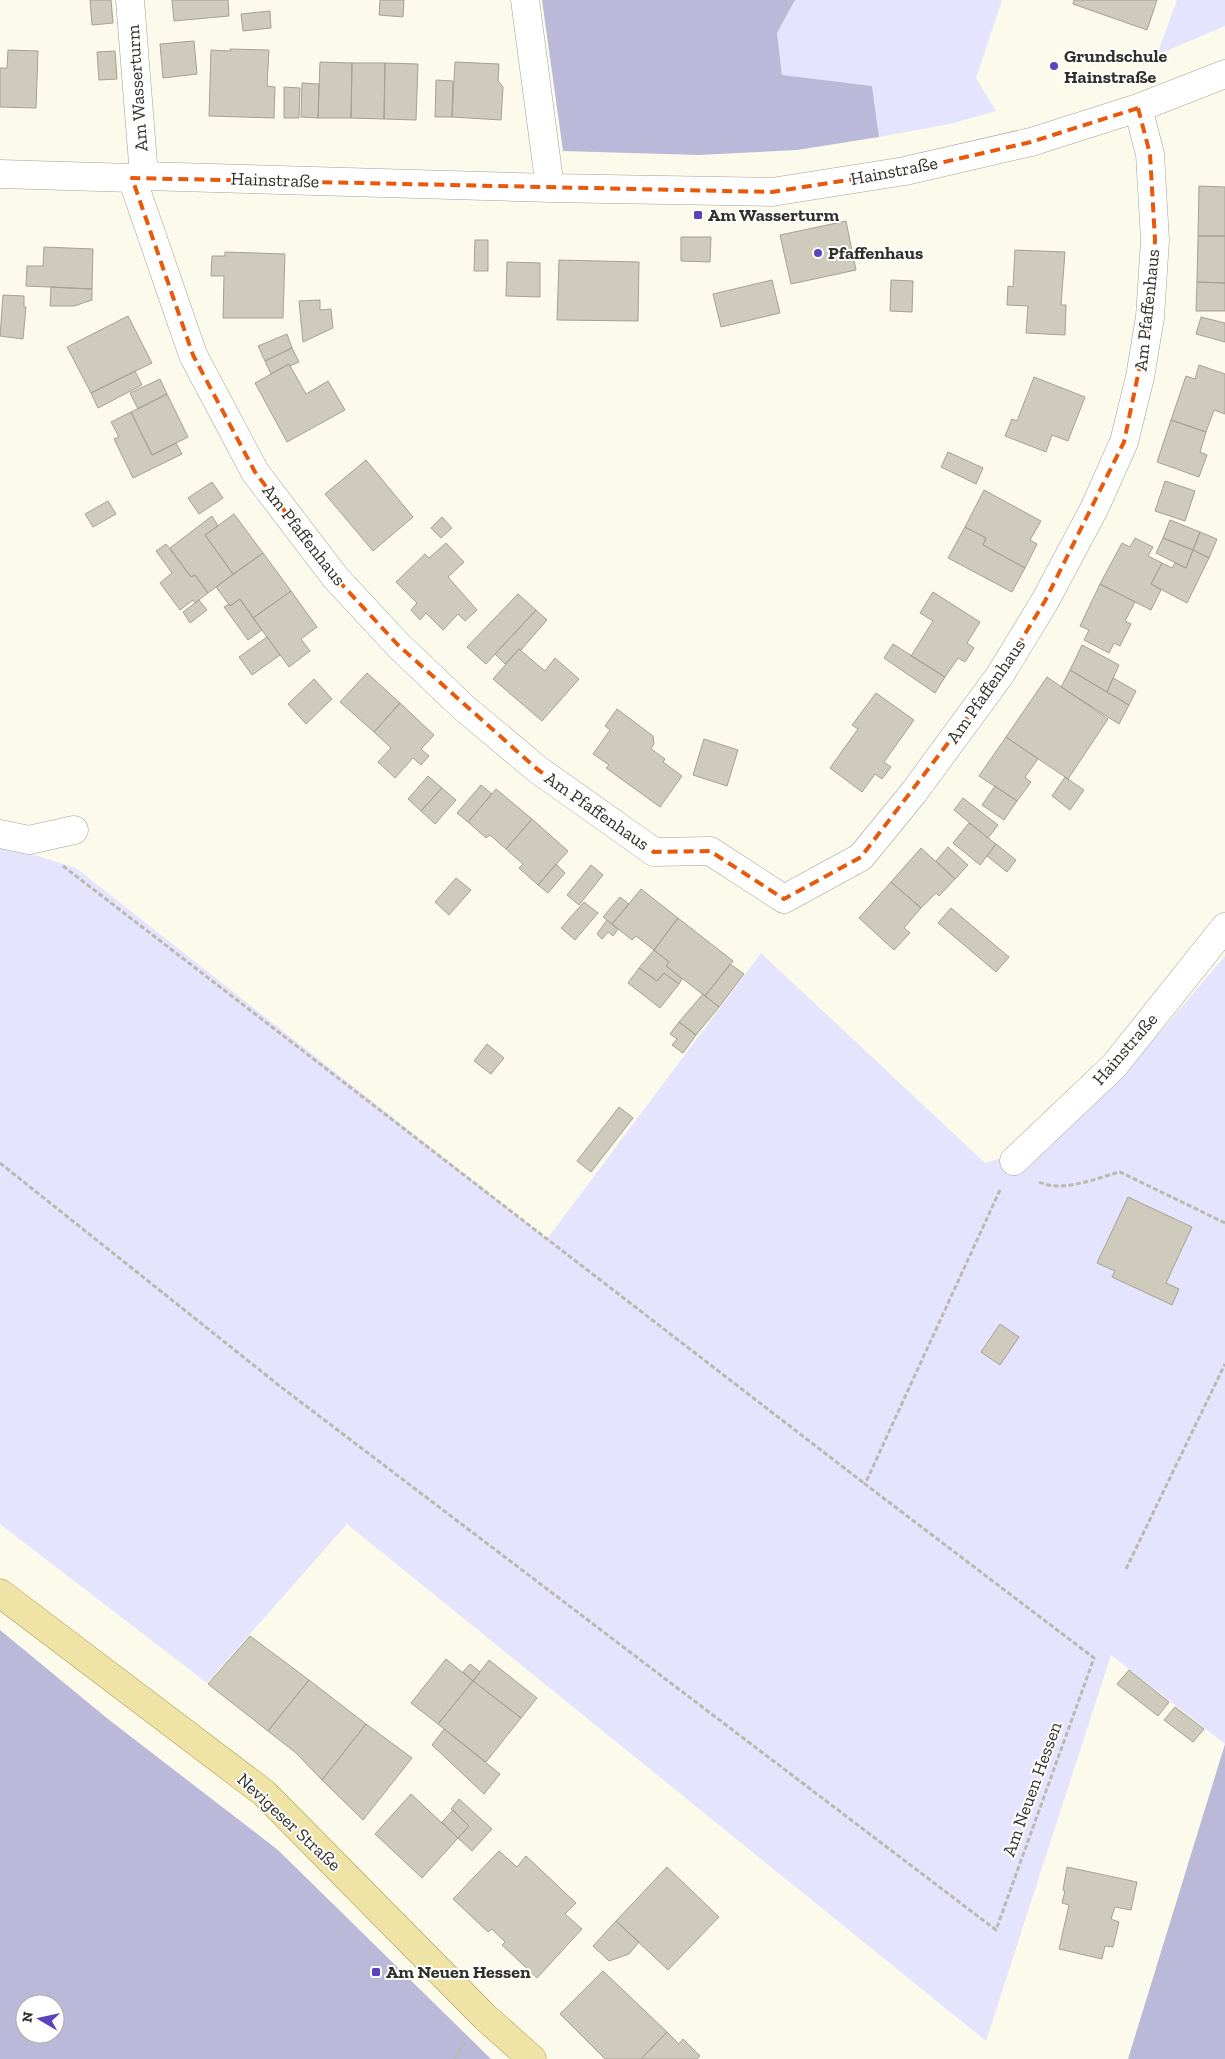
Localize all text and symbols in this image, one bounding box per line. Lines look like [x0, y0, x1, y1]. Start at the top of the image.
street label: Am Wasserturm [122, 23, 152, 152]
place label: Grundschule Hainstraße [1064, 45, 1168, 88]
marker: Grundschule Hainstraße [1048, 60, 1060, 72]
street label: Hainstraße [848, 152, 940, 190]
street label: Hainstraße [230, 167, 320, 193]
place label: Am Wasserturm [708, 204, 840, 226]
marker: Am Wasserturm [692, 209, 704, 221]
place label: Pfaffenhaus [828, 242, 923, 264]
marker: Pfaffenhaus [812, 247, 824, 259]
street label: Am Pfaffenhaus [1130, 248, 1164, 372]
street label: Am Pfaffenhaus [258, 480, 350, 590]
street label: Am Pfaffenhaus [942, 634, 1030, 747]
street label: Am Pfaffenhaus [541, 767, 654, 855]
street label: Hainstraße [1088, 1008, 1162, 1090]
street label: Am Neuen Hessen [997, 1718, 1067, 1859]
street label: Nevigeser Straße [233, 1768, 345, 1876]
place label: Am Neuen Hessen [386, 1961, 531, 1983]
marker: Am Neuen Hessen [370, 1966, 382, 1978]
north arrow [15, 1994, 65, 2044]
text: N [18, 2010, 37, 2024]

